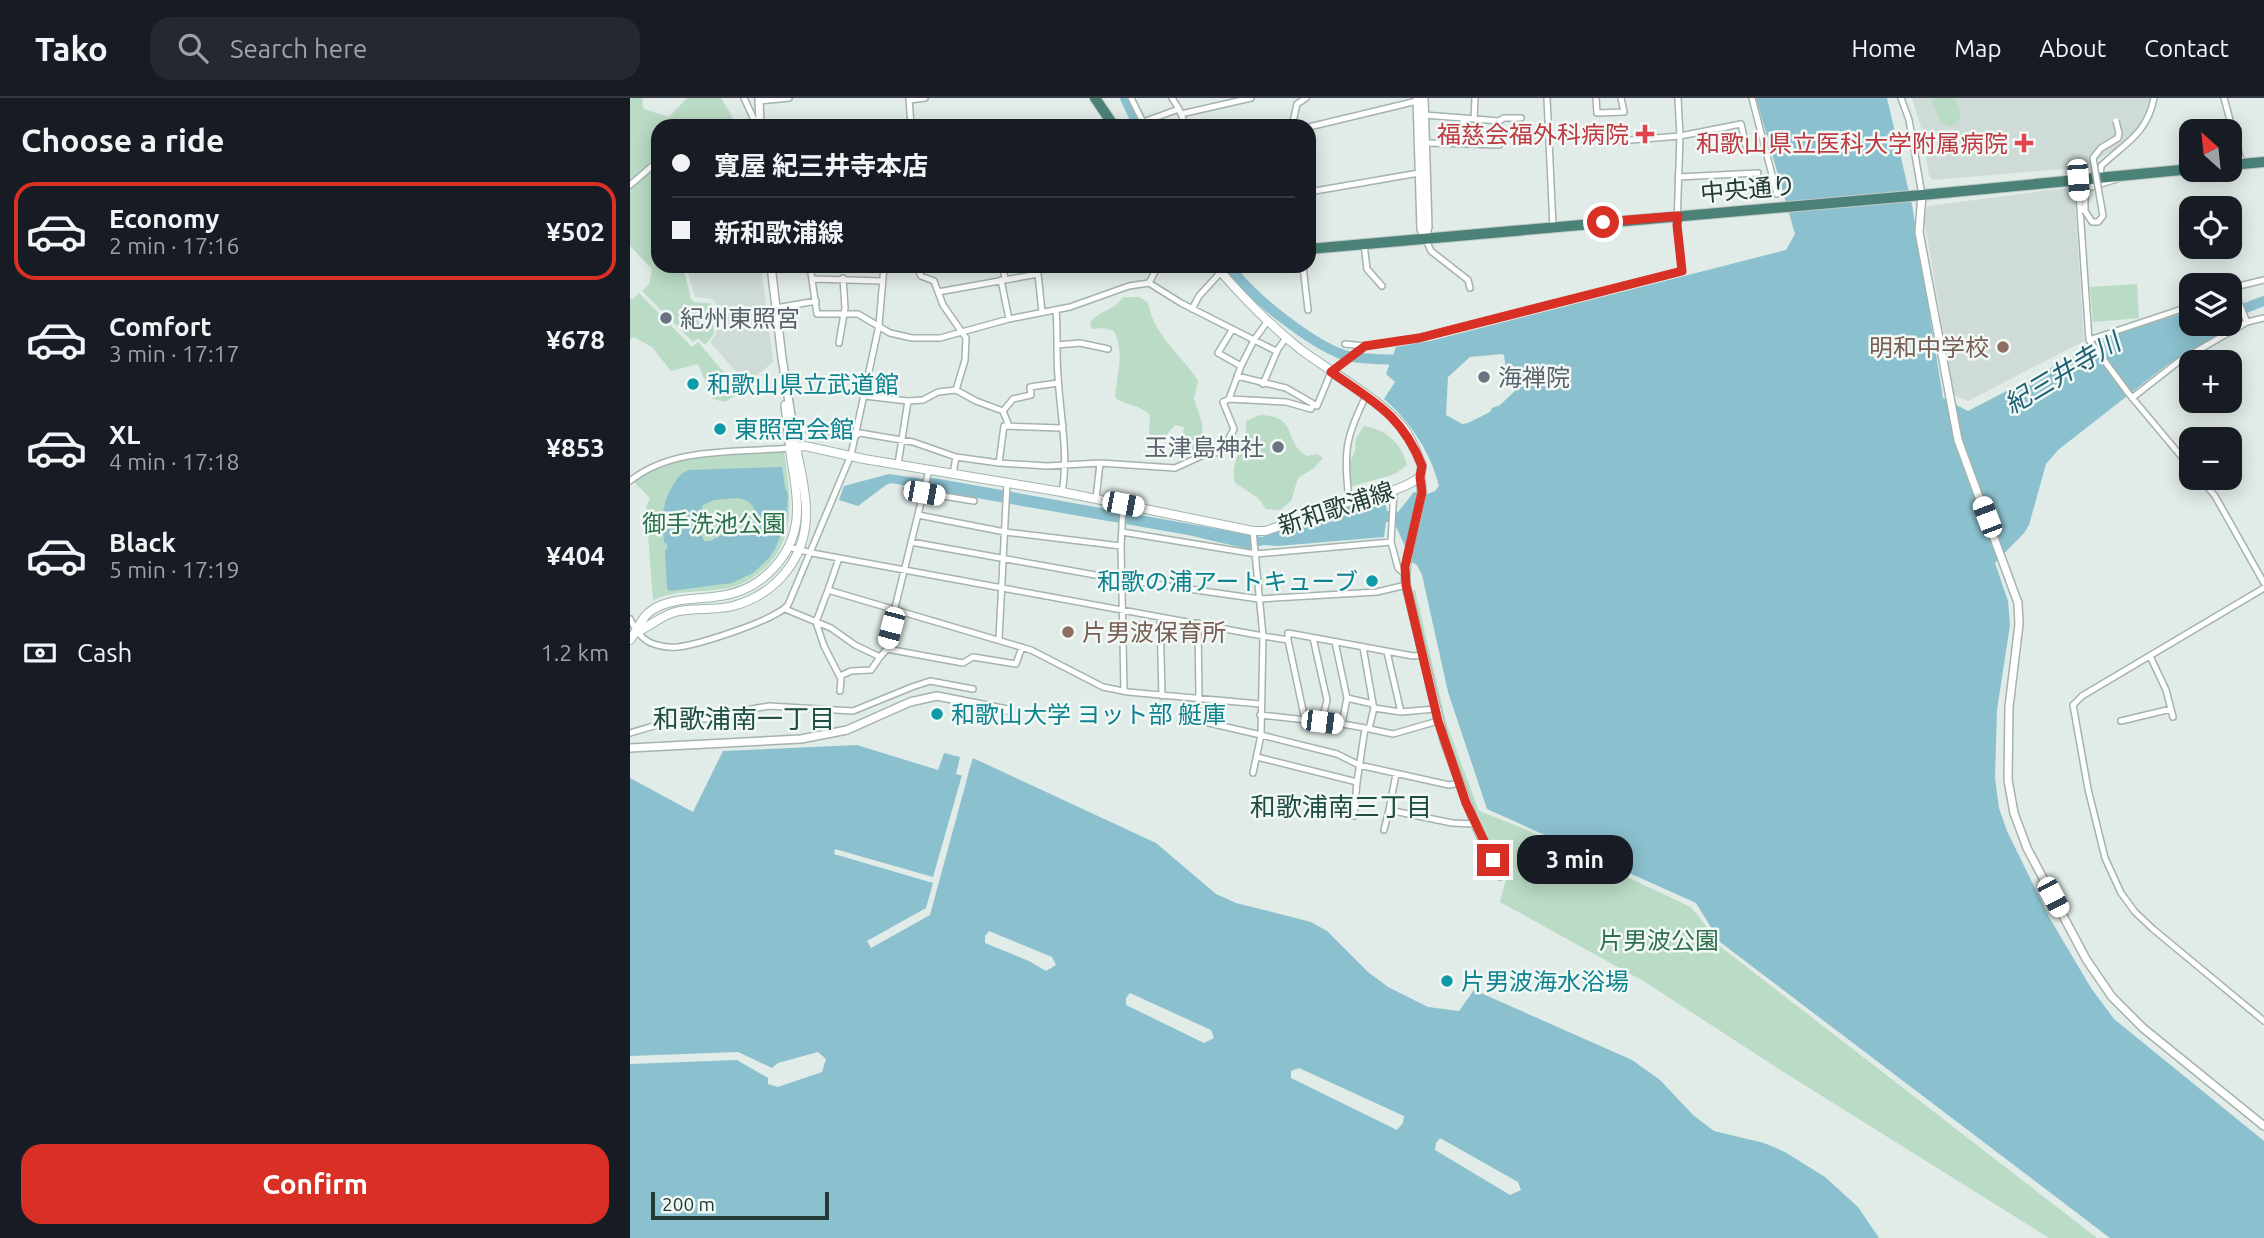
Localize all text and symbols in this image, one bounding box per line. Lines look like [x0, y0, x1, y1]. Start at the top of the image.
search box [150, 17, 640, 80]
icon: search [174, 29, 212, 67]
text: Tako [35, 30, 108, 67]
text: Search here [230, 34, 367, 63]
text: Home [1851, 35, 1916, 62]
text: Map [1954, 35, 2001, 62]
text: About [2039, 35, 2106, 62]
text: Contact [2144, 35, 2229, 62]
north arrow [2179, 119, 2242, 182]
map controls [2179, 119, 2242, 490]
place label: 福慈会福外科病院 [1437, 121, 1629, 148]
text: Choose a ride [21, 122, 224, 158]
marker: 福慈会福外科病院 [1635, 124, 1655, 144]
place label: 和歌山県立医科大学附属病院 [1696, 130, 2008, 157]
marker: 和歌山県立医科大学附属病院 [2014, 133, 2034, 153]
text: 寛屋 紀三井寺本店 [714, 151, 928, 180]
car [2067, 158, 2090, 202]
street label: 中央通り [1699, 171, 1797, 207]
button: locate [2179, 196, 2242, 259]
icon: car [25, 200, 88, 263]
text: Economy [109, 204, 219, 233]
route start [1587, 206, 1619, 238]
text: ¥502 [546, 217, 605, 246]
text: 新和歌浦線 [714, 218, 844, 247]
text: 2 min · 17:16 [109, 233, 240, 258]
button: layers [2179, 273, 2242, 336]
place label: 紀州東照宮 [680, 305, 800, 332]
icon: car [25, 308, 88, 371]
marker: 紀州東照宮 [658, 310, 674, 326]
text: Comfort [109, 312, 212, 341]
text: ¥678 [546, 325, 605, 354]
water label: 紀三井寺川 [1999, 326, 2128, 419]
place label: 明和中学校 [1869, 334, 1989, 361]
marker: 明和中学校 [1995, 339, 2011, 355]
text: 3 min · 17:17 [109, 341, 240, 366]
button: + [2179, 350, 2242, 413]
place label: 海禅院 [1498, 364, 1570, 391]
marker: 海禅院 [1476, 369, 1492, 385]
place label: 和歌山県立武道館 [707, 371, 899, 398]
marker: 和歌山県立武道館 [685, 376, 701, 392]
icon: car [25, 416, 88, 479]
place label: 東照宮会館 [734, 416, 854, 443]
text: XL [109, 420, 140, 449]
marker: 東照宮会館 [712, 421, 728, 437]
button: − [2179, 427, 2242, 490]
text: ¥853 [546, 433, 605, 462]
place label: 玉津島神社 [1144, 434, 1264, 461]
marker: 玉津島神社 [1270, 439, 1286, 455]
text: 4 min · 17:18 [109, 449, 240, 474]
street label: 新和歌浦線 [1275, 477, 1397, 539]
car [902, 479, 947, 507]
car [1101, 490, 1146, 518]
car [1970, 494, 2005, 540]
park label: 御手洗池公園 [642, 510, 786, 537]
icon: car [25, 524, 88, 587]
text: Black [109, 528, 176, 557]
text: ¥404 [546, 541, 605, 570]
text: 5 min · 17:19 [109, 557, 240, 582]
place label: 和歌の浦アートキューブ [1097, 568, 1358, 595]
marker: 和歌の浦アートキューブ [1364, 573, 1380, 589]
car [876, 605, 907, 651]
place label: 片男波保育所 [1082, 619, 1226, 646]
marker: 片男波保育所 [1060, 624, 1076, 640]
icon: cash [21, 634, 59, 672]
text: Cash [77, 638, 132, 667]
text: 1.2 km [541, 640, 609, 665]
place label: 和歌山大学 ヨット部 艇庫 [951, 701, 1226, 728]
district label: 和歌浦南一丁目 [653, 704, 835, 733]
marker: 和歌山大学 ヨット部 艇庫 [929, 706, 945, 722]
car [1300, 709, 1345, 735]
district label: 和歌浦南三丁目 [1250, 792, 1432, 821]
callout: 3 min [1518, 836, 1633, 884]
route end [1477, 844, 1509, 876]
text: 3 min [1546, 847, 1604, 872]
car [2034, 874, 2073, 920]
park label: 片男波公園 [1599, 927, 1719, 954]
place label: 片男波海水浴場 [1461, 968, 1629, 995]
marker: 片男波海水浴場 [1439, 973, 1455, 989]
button: Confirm [21, 1144, 609, 1224]
scale bar [651, 1189, 830, 1221]
text: 200 m [662, 1193, 715, 1215]

